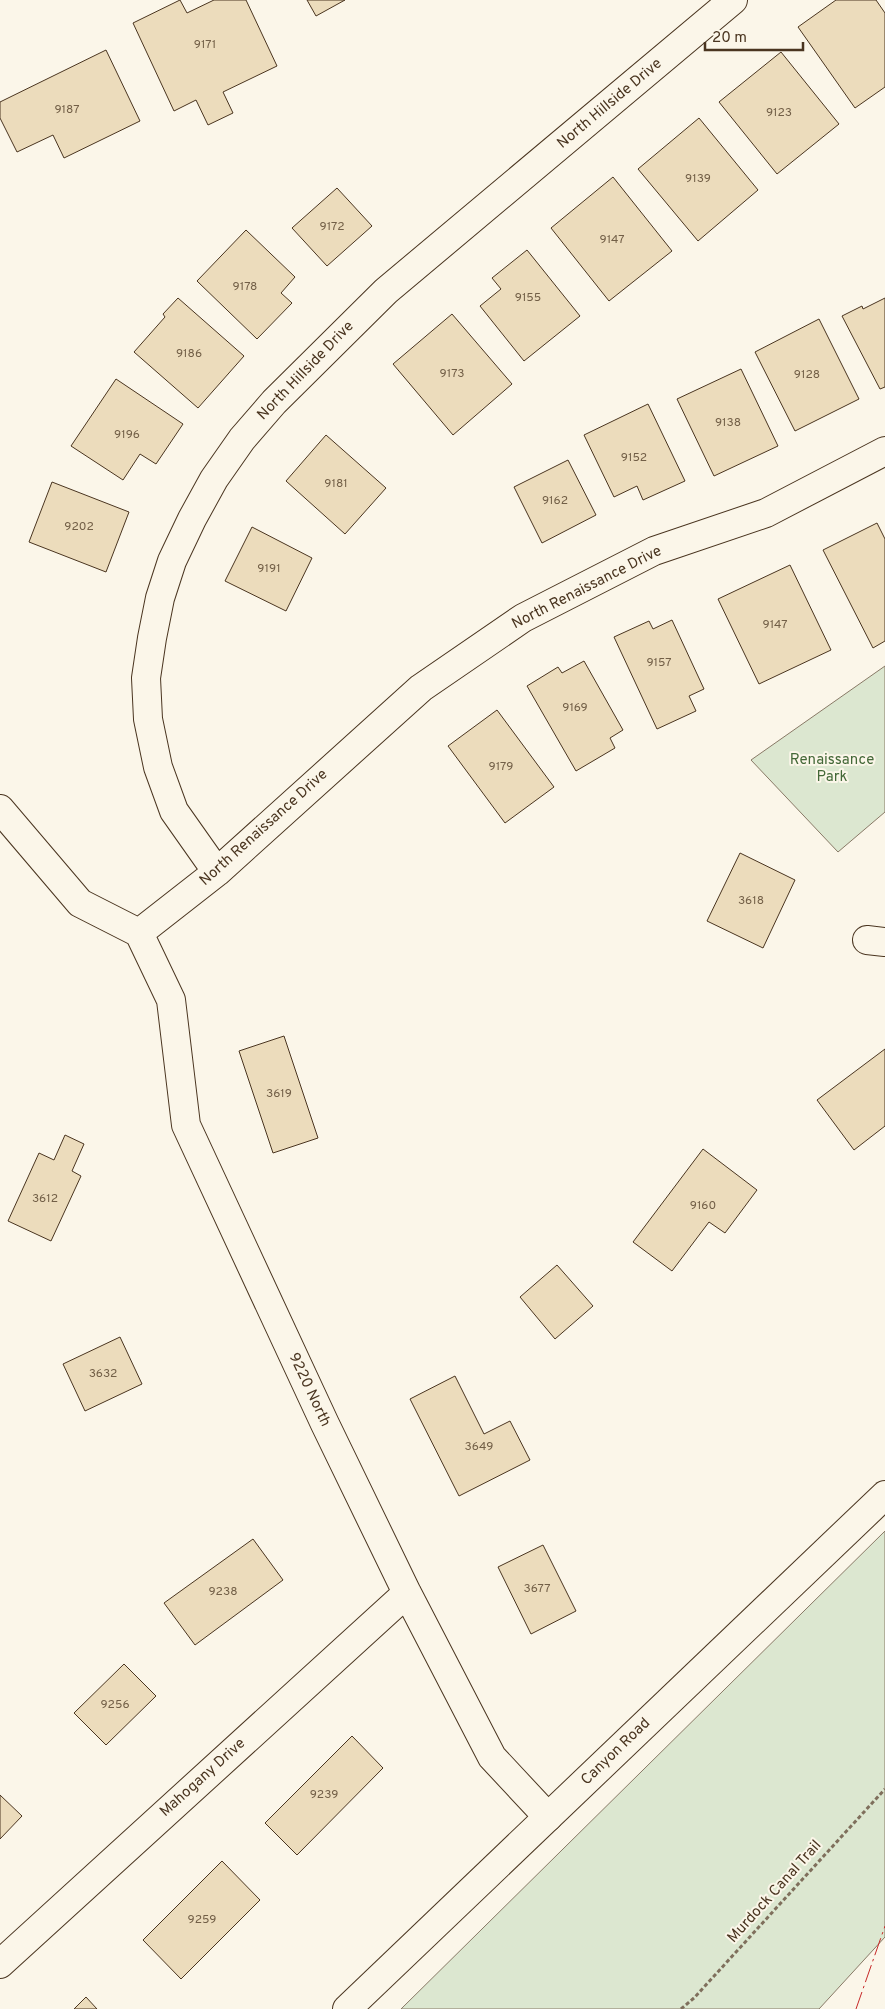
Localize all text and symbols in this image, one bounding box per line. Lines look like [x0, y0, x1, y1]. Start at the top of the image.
scale bar [705, 20, 802, 52]
text: 20 m [712, 29, 747, 48]
house number: 9171 [194, 37, 216, 53]
street label: North Hillside Drive [554, 55, 666, 153]
house number: 9187 [54, 102, 80, 118]
house number: 9123 [766, 105, 792, 121]
house number: 9139 [685, 171, 711, 187]
house number: 9172 [319, 219, 345, 235]
house number: 9147 [600, 232, 625, 248]
house number: 9178 [233, 279, 257, 295]
house number: 9155 [515, 290, 541, 306]
street label: North Hillside Drive [254, 317, 358, 425]
house number: 9186 [176, 346, 202, 362]
house number: 9173 [440, 366, 464, 382]
house number: 9128 [794, 367, 820, 383]
house number: 9138 [715, 415, 741, 431]
house number: 9196 [114, 427, 140, 443]
house number: 9152 [621, 450, 647, 466]
house number: 9181 [324, 476, 348, 492]
house number: 9162 [542, 493, 568, 509]
house number: 9202 [64, 519, 94, 535]
street label: North Renaissance Drive [509, 542, 665, 634]
house number: 9191 [257, 561, 281, 577]
house number: 9147 [763, 617, 788, 633]
house number: 9157 [646, 655, 672, 671]
house number: 9169 [562, 700, 588, 716]
park label: Renaissance Park [790, 751, 874, 787]
house number: 9179 [488, 759, 514, 775]
street label: North Renaissance Drive [196, 765, 332, 891]
house number: 3618 [738, 893, 764, 909]
house number: 3619 [266, 1086, 292, 1102]
house number: 3612 [32, 1191, 58, 1207]
house number: 9160 [690, 1198, 716, 1214]
street label: 9220 North [284, 1350, 334, 1430]
house number: 3632 [89, 1366, 117, 1382]
house number: 3649 [465, 1439, 493, 1455]
house number: 3677 [523, 1581, 551, 1597]
house number: 9238 [208, 1584, 238, 1600]
house number: 9256 [100, 1697, 130, 1713]
street label: Canyon Road [577, 1714, 655, 1790]
street label: Mahogany Drive [156, 1735, 250, 1821]
house number: 9239 [310, 1787, 338, 1803]
street label: Murdock Canal Trail [724, 1837, 826, 1947]
house number: 9259 [187, 1912, 217, 1928]

